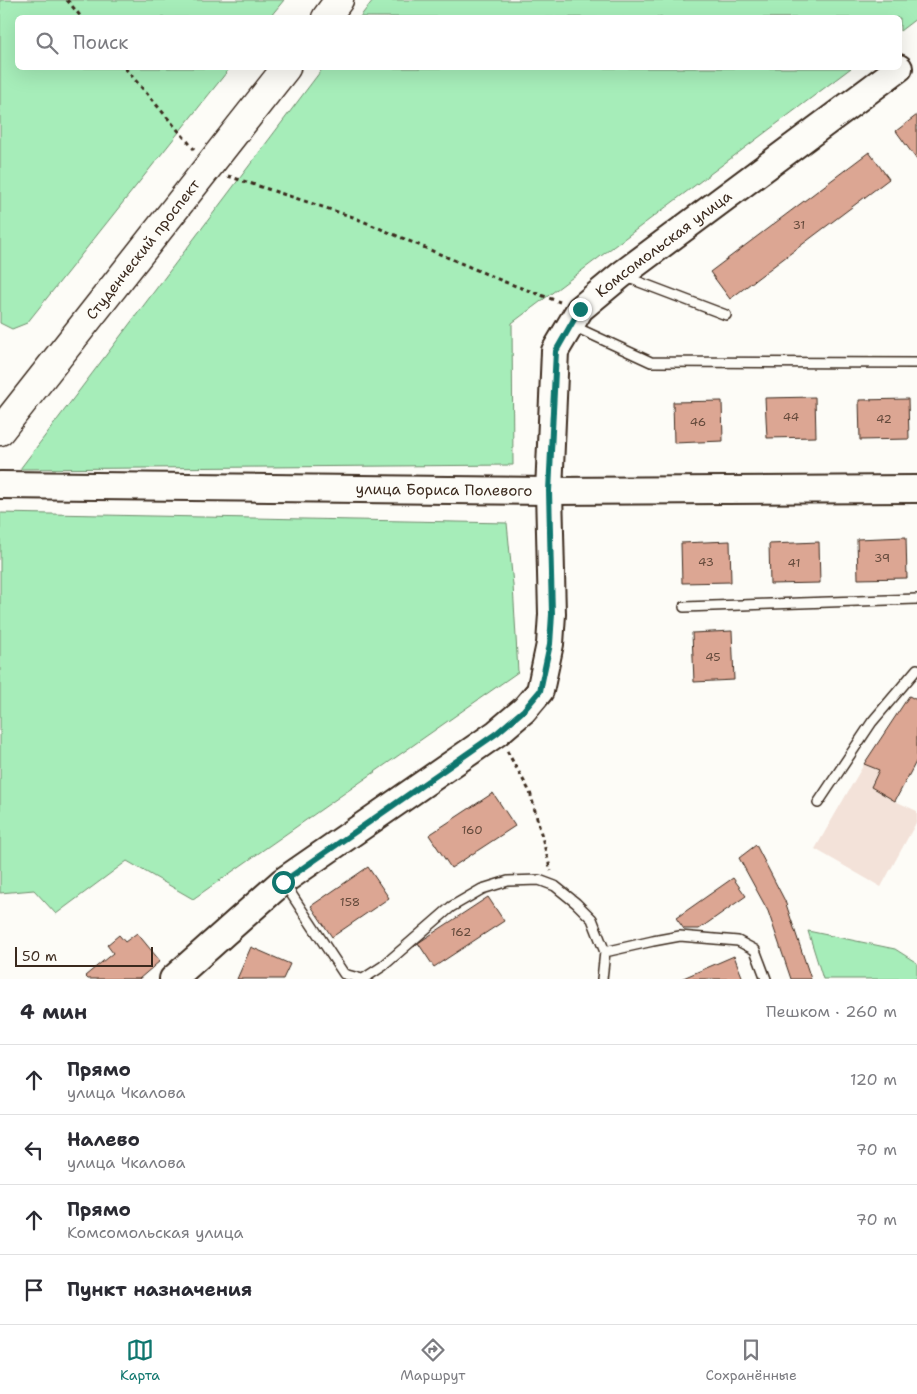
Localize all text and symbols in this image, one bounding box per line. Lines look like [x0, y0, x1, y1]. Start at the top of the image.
search box [15, 15, 902, 70]
icon: search [33, 29, 61, 57]
text: Поиск [73, 30, 128, 55]
street label: Студенческий проспект [81, 175, 205, 324]
street label: Комсомольская улица [591, 186, 736, 302]
house number: 31 [793, 217, 805, 233]
route end [569, 298, 592, 321]
house number: 44 [783, 409, 799, 425]
house number: 42 [876, 411, 892, 427]
house number: 46 [690, 414, 706, 430]
street label: улица Бориса Полевого [355, 479, 532, 501]
house number: 39 [874, 550, 890, 566]
house number: 43 [698, 554, 714, 570]
house number: 41 [788, 555, 800, 571]
house number: 45 [705, 649, 721, 665]
house number: 160 [461, 822, 483, 838]
route start [272, 871, 295, 894]
house number: 158 [340, 894, 360, 910]
house number: 162 [451, 924, 471, 940]
scale bar [15, 944, 152, 967]
text: 50 m [22, 947, 57, 965]
text: 4 мин [20, 998, 87, 1026]
text: Пешком · 260 m [766, 1001, 897, 1022]
text: Прямо [67, 1057, 131, 1082]
icon: ahead [20, 1066, 48, 1094]
text: 120 m [850, 1069, 897, 1090]
text: улица Чкалова [67, 1082, 186, 1103]
text: Налево [67, 1127, 140, 1152]
icon: left [20, 1136, 48, 1164]
text: 70 m [856, 1139, 897, 1160]
text: улица Чкалова [67, 1152, 186, 1173]
text: Прямо [67, 1197, 131, 1222]
icon: ahead [20, 1206, 48, 1234]
text: 70 m [856, 1209, 897, 1230]
text: Комсомольская улица [67, 1222, 243, 1243]
icon: arrive [20, 1276, 48, 1304]
text: Пункт назначения [67, 1277, 252, 1302]
tab: Карта [120, 1336, 160, 1384]
tab: Маршрут [400, 1336, 465, 1384]
tab: Сохранённые [706, 1336, 797, 1384]

